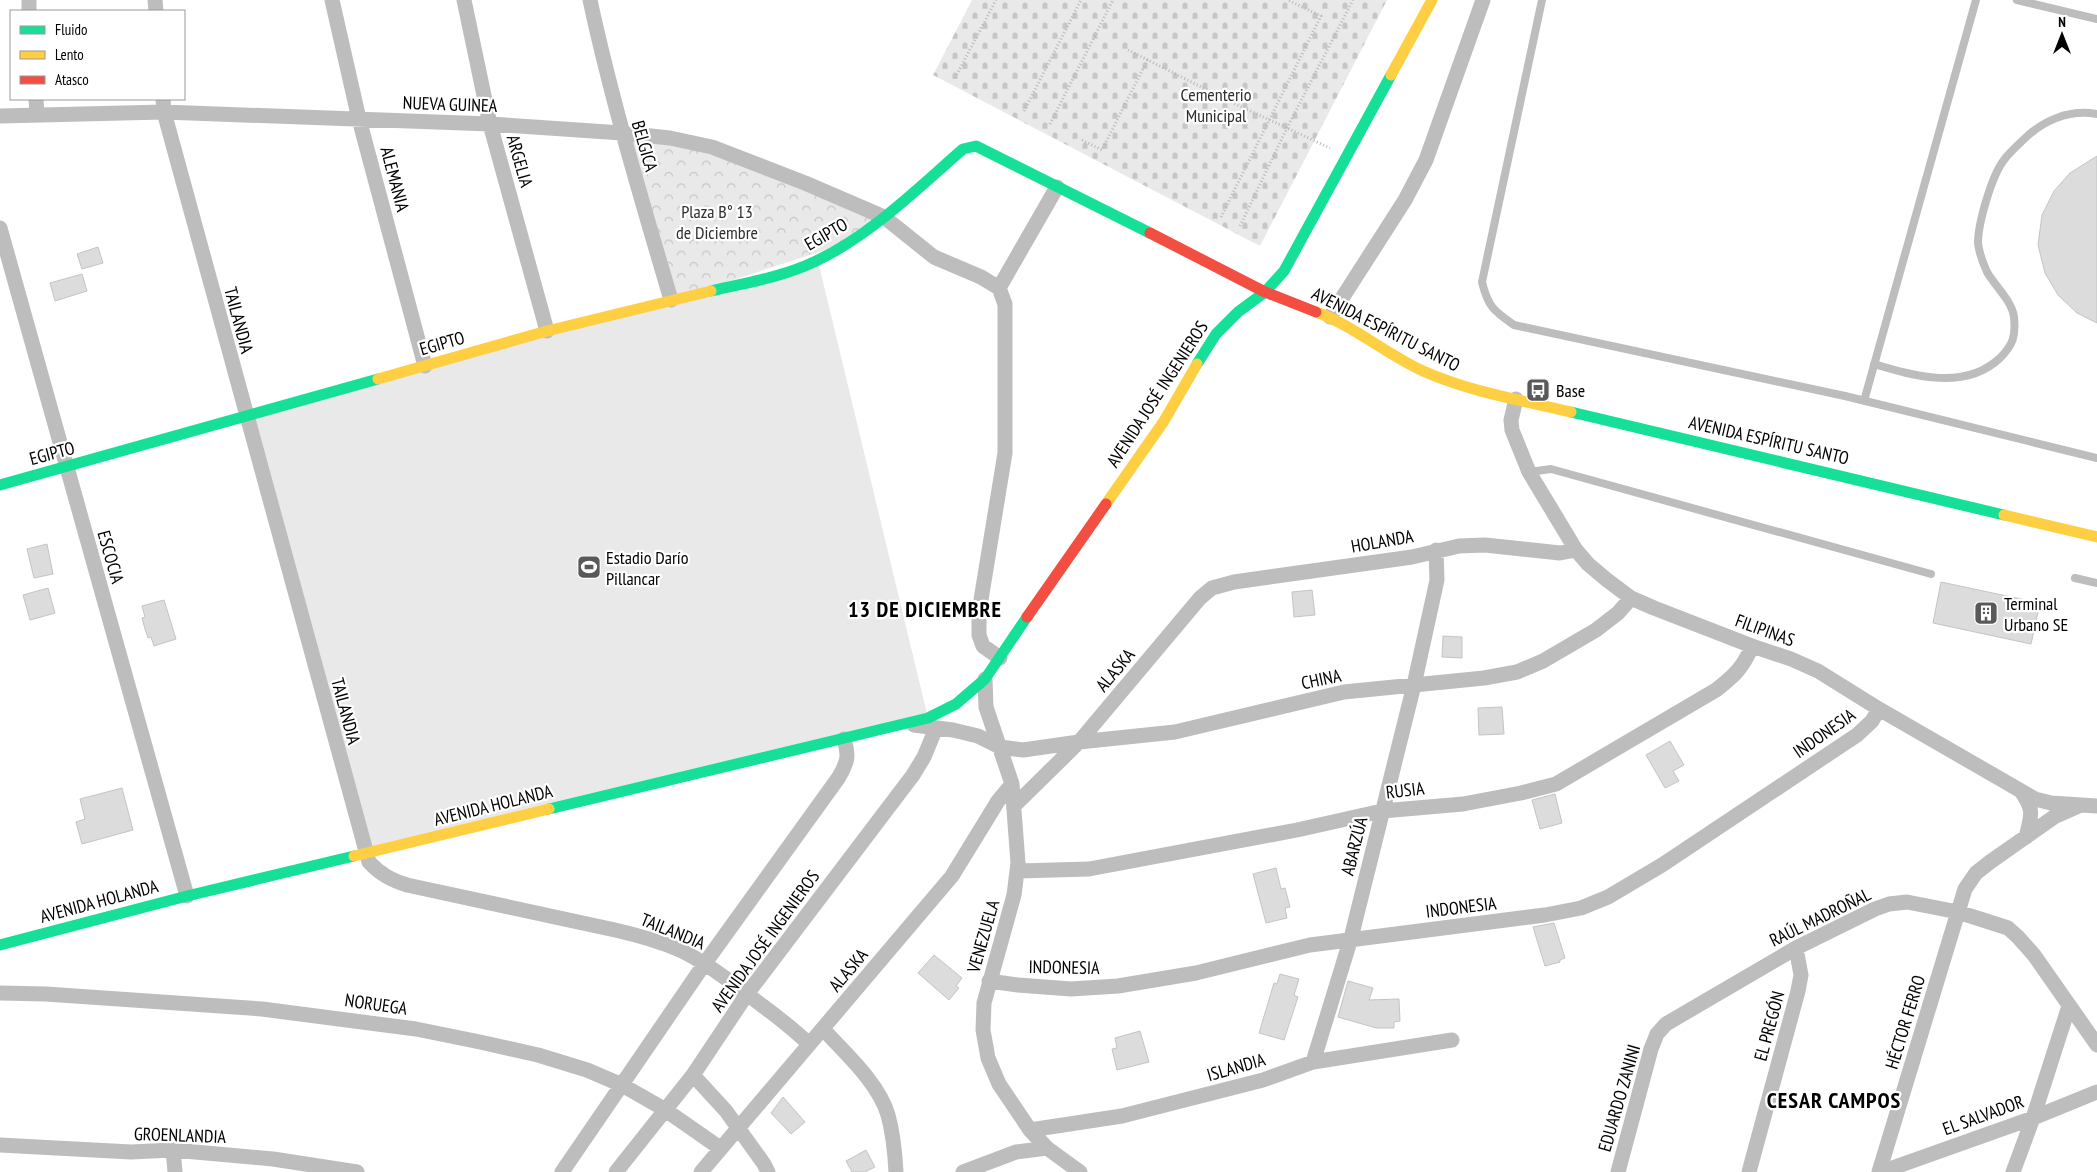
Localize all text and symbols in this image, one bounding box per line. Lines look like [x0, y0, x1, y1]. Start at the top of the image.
legend [10, 10, 185, 100]
north arrow [2037, 10, 2087, 60]
text: N [2058, 13, 2066, 31]
text: Fluido [55, 20, 87, 39]
text: Lento [55, 45, 84, 64]
text: Atasco [55, 70, 89, 89]
park label: Cementerio Municipal [1180, 83, 1252, 127]
street label: NUEVA GUINEA [402, 91, 498, 117]
street label: BELGICA [627, 118, 663, 175]
street label: ARGELIA [502, 132, 539, 190]
street label: ALEMANIA [375, 144, 415, 214]
park label: Plaza B° 13 de Diciembre [676, 200, 758, 244]
street label: EGIPTO [800, 212, 852, 255]
street label: AVENIDA ESPÍRITU SANTO [1308, 282, 1464, 376]
street label: TAILANDIA [219, 284, 259, 356]
street label: AVENIDA JOSÉ INGENIEROS [1101, 316, 1213, 471]
street label: EGIPTO [417, 326, 467, 360]
bus stop icon: Base [1525, 377, 1551, 403]
place label: Base [1556, 379, 1585, 402]
street label: AVENIDA ESPÍRITU SANTO [1687, 410, 1851, 470]
street label: EGIPTO [27, 436, 77, 470]
street label: HOLANDA [1349, 524, 1415, 558]
street label: ESCOCIA [92, 528, 130, 587]
place label: Estadio Darío Pillancar [606, 546, 689, 590]
sports icon: Estadio Darío Pillancar [576, 554, 602, 580]
place label: Terminal Urbano SE [2004, 592, 2068, 636]
district label: 13 DE DICIEMBRE [848, 595, 1002, 623]
building icon: Terminal Urbano SE [1973, 600, 1999, 626]
street label: FILIPINAS [1732, 609, 1798, 651]
street label: ALASKA [1090, 643, 1140, 696]
street label: CHINA [1299, 663, 1344, 694]
street label: TAILANDIA [326, 675, 366, 747]
street label: INDONESIA [1788, 703, 1860, 763]
street label: RUSIA [1385, 776, 1426, 804]
street label: AVENIDA HOLANDA [431, 779, 555, 831]
street label: ABARZÚA [1336, 814, 1372, 878]
street label: AVENIDA JOSÉ INGENIEROS [706, 865, 824, 1016]
street label: AVENIDA HOLANDA [37, 874, 161, 928]
street label: RAÚL MADROÑAL [1766, 882, 1875, 951]
street label: INDONESIA [1424, 891, 1498, 923]
street label: VENEZUELA [961, 897, 1004, 976]
street label: TAILANDIA [637, 908, 709, 955]
street label: ALASKA [823, 943, 873, 996]
street label: INDONESIA [1028, 955, 1100, 979]
street label: HÉCTOR FERRO [1880, 972, 1930, 1072]
street label: NORUEGA [343, 988, 409, 1020]
street label: EL PREGÓN [1749, 989, 1789, 1063]
street label: EDUARDO ZANINI [1593, 1042, 1645, 1154]
street label: ISLANDIA [1204, 1048, 1268, 1086]
district label: CESAR CAMPOS [1767, 1086, 1901, 1114]
street label: EL SALVADOR [1939, 1090, 2027, 1140]
street label: GROENLANDIA [134, 1122, 227, 1148]

